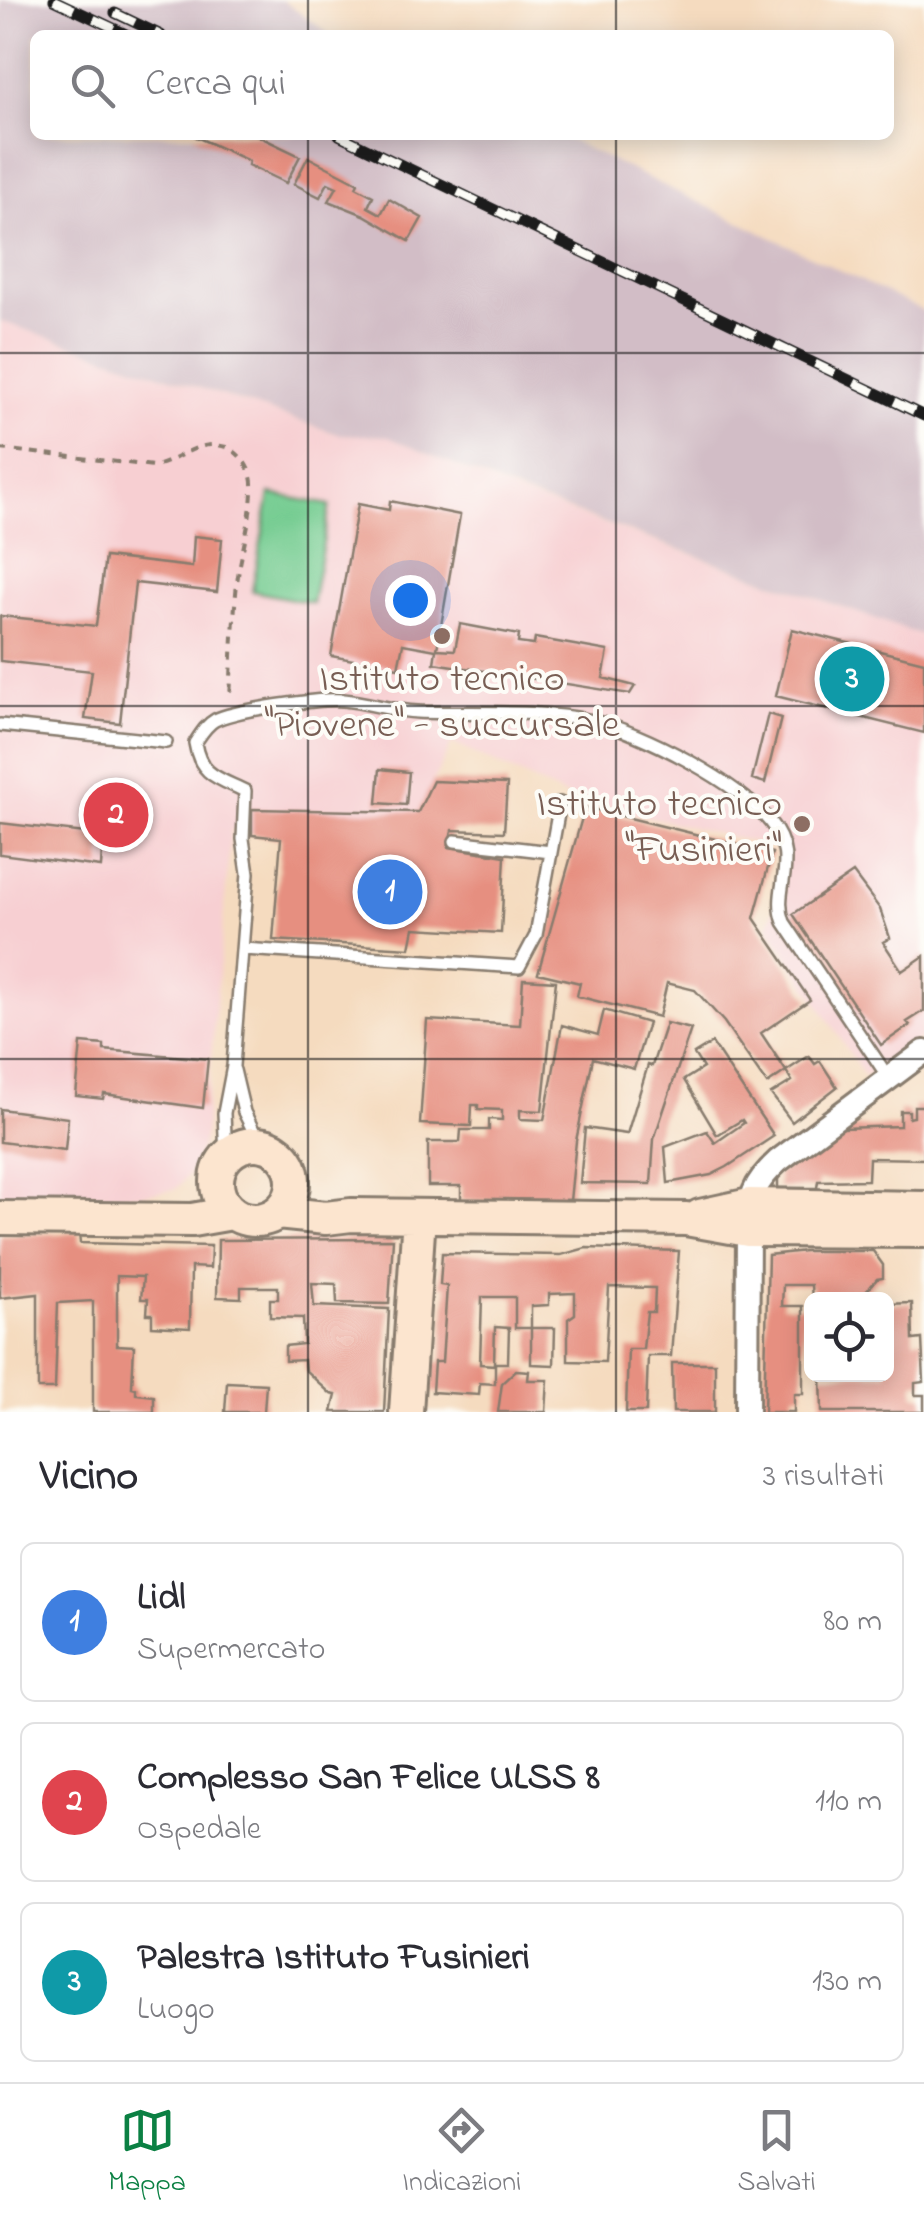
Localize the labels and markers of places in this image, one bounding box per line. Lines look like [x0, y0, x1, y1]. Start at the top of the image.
marker: Istituto tecnico "Piovene" - succursale [431, 625, 453, 647]
pin: 3 [820, 642, 884, 716]
place label: Istituto tecnico "Piovene" - succursale [264, 651, 620, 756]
place label: Istituto tecnico "Fusinieri" [537, 776, 782, 881]
pin: 2 [84, 778, 148, 852]
marker: Istituto tecnico "Fusinieri" [791, 813, 813, 835]
pin: 1 [358, 854, 422, 930]

